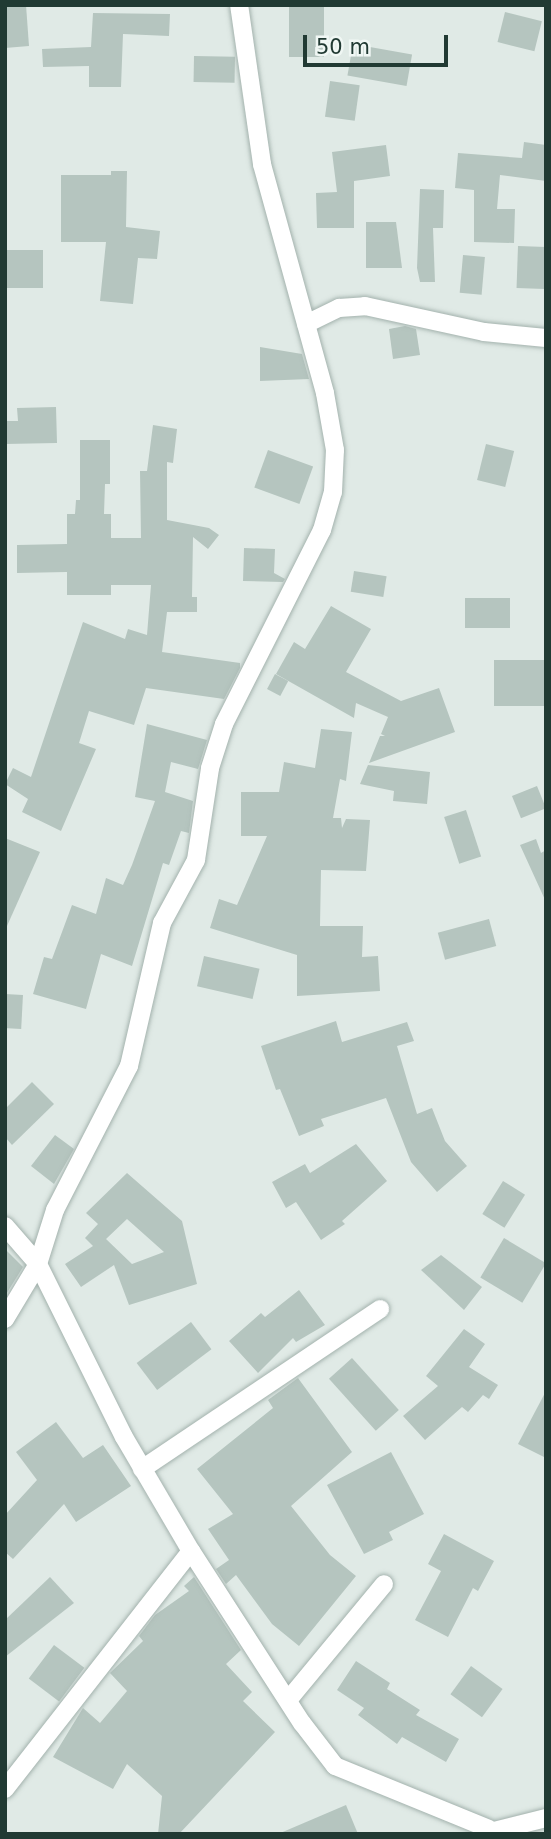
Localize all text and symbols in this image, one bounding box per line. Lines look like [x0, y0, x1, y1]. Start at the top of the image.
scale bar [306, 21, 451, 65]
text: 50 m [316, 35, 370, 59]

